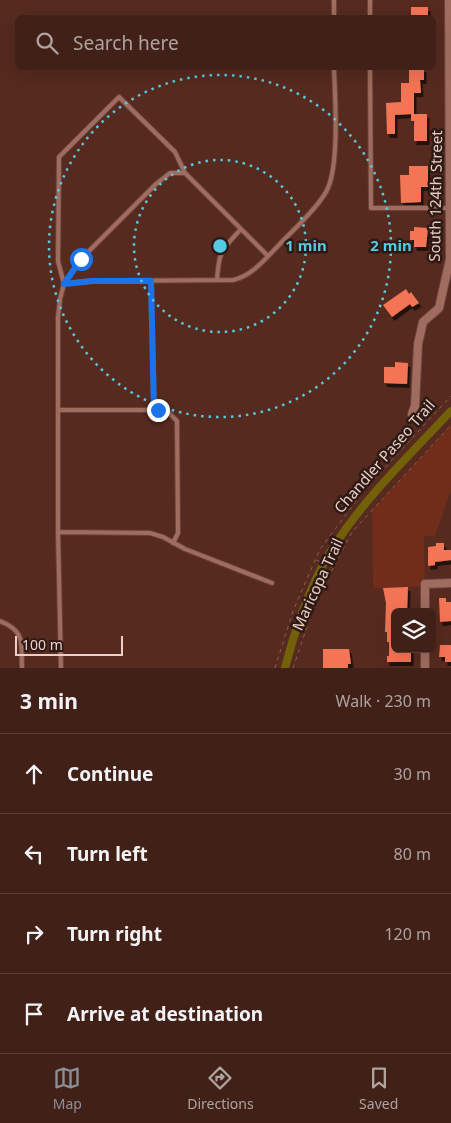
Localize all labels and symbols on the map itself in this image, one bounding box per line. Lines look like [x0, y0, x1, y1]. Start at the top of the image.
street label: South 124th Street [424, 130, 446, 262]
text: 1 min [285, 235, 327, 255]
text: 2 min [370, 235, 412, 255]
centre of rings [211, 237, 229, 255]
route start [70, 248, 93, 271]
street label: Chandler Paseo Trail [329, 395, 439, 517]
route end [147, 399, 170, 422]
street label: Maricopa Trail [287, 535, 347, 633]
scale bar [15, 633, 122, 656]

